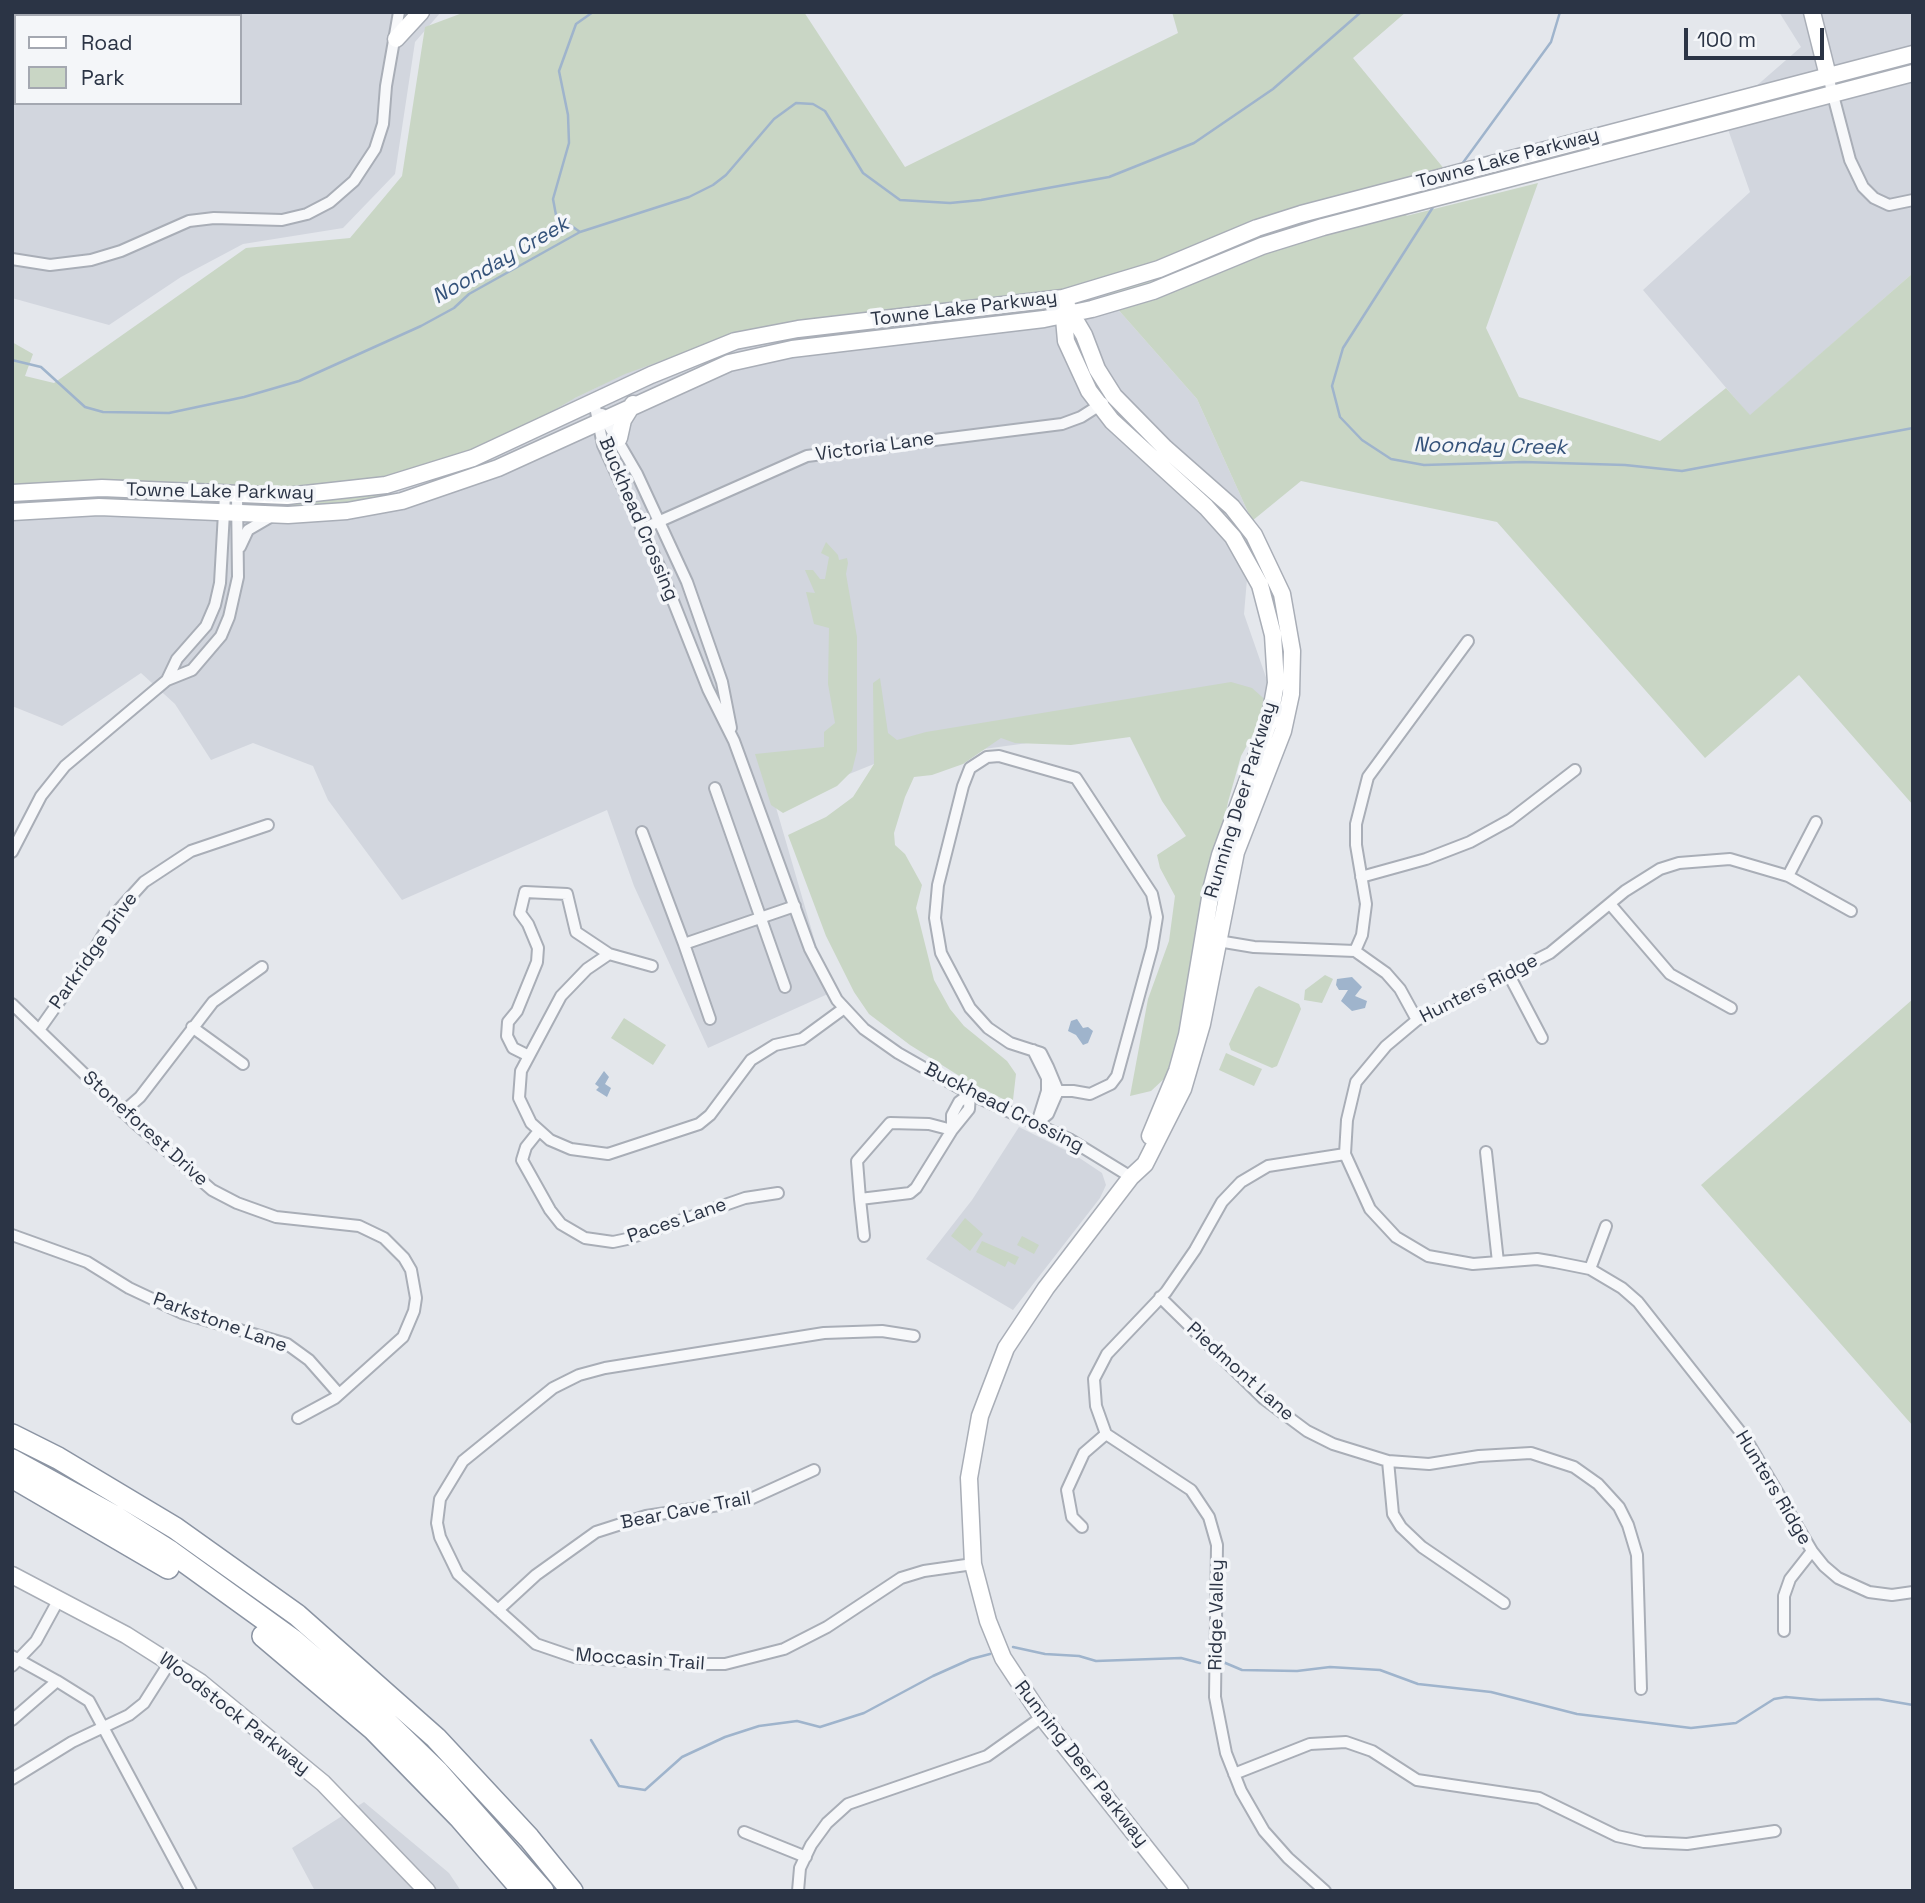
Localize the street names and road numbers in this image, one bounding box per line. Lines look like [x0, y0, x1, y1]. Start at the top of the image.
street label: Towne Lake Parkway [1414, 124, 1602, 194]
street label: Towne Lake Parkway [869, 286, 1059, 332]
street label: Victoria Lane [814, 427, 936, 467]
street label: Buckhead Crossing [593, 434, 683, 604]
street label: Towne Lake Parkway [126, 479, 314, 505]
street label: Running Deer Parkway [1200, 699, 1282, 901]
street label: Parkridge Drive [45, 888, 143, 1014]
street label: Hunters Ridge [1416, 949, 1542, 1029]
street label: Buckhead Crossing [921, 1058, 1087, 1158]
street label: Stoneforest Drive [78, 1067, 212, 1191]
street label: Paces Lane [624, 1193, 730, 1249]
street label: Parkstone Lane [150, 1288, 290, 1358]
street label: Piedmont Lane [1182, 1318, 1298, 1426]
street label: Hunters Ridge [1730, 1427, 1816, 1549]
street label: Bear Cave Trail [619, 1487, 753, 1535]
street label: Ridge Valley [1205, 1559, 1229, 1671]
street label: Moccasin Trail [574, 1644, 706, 1676]
street label: Woodstock Parkway [154, 1648, 314, 1780]
street label: Running Deer Parkway [1009, 1676, 1153, 1852]

